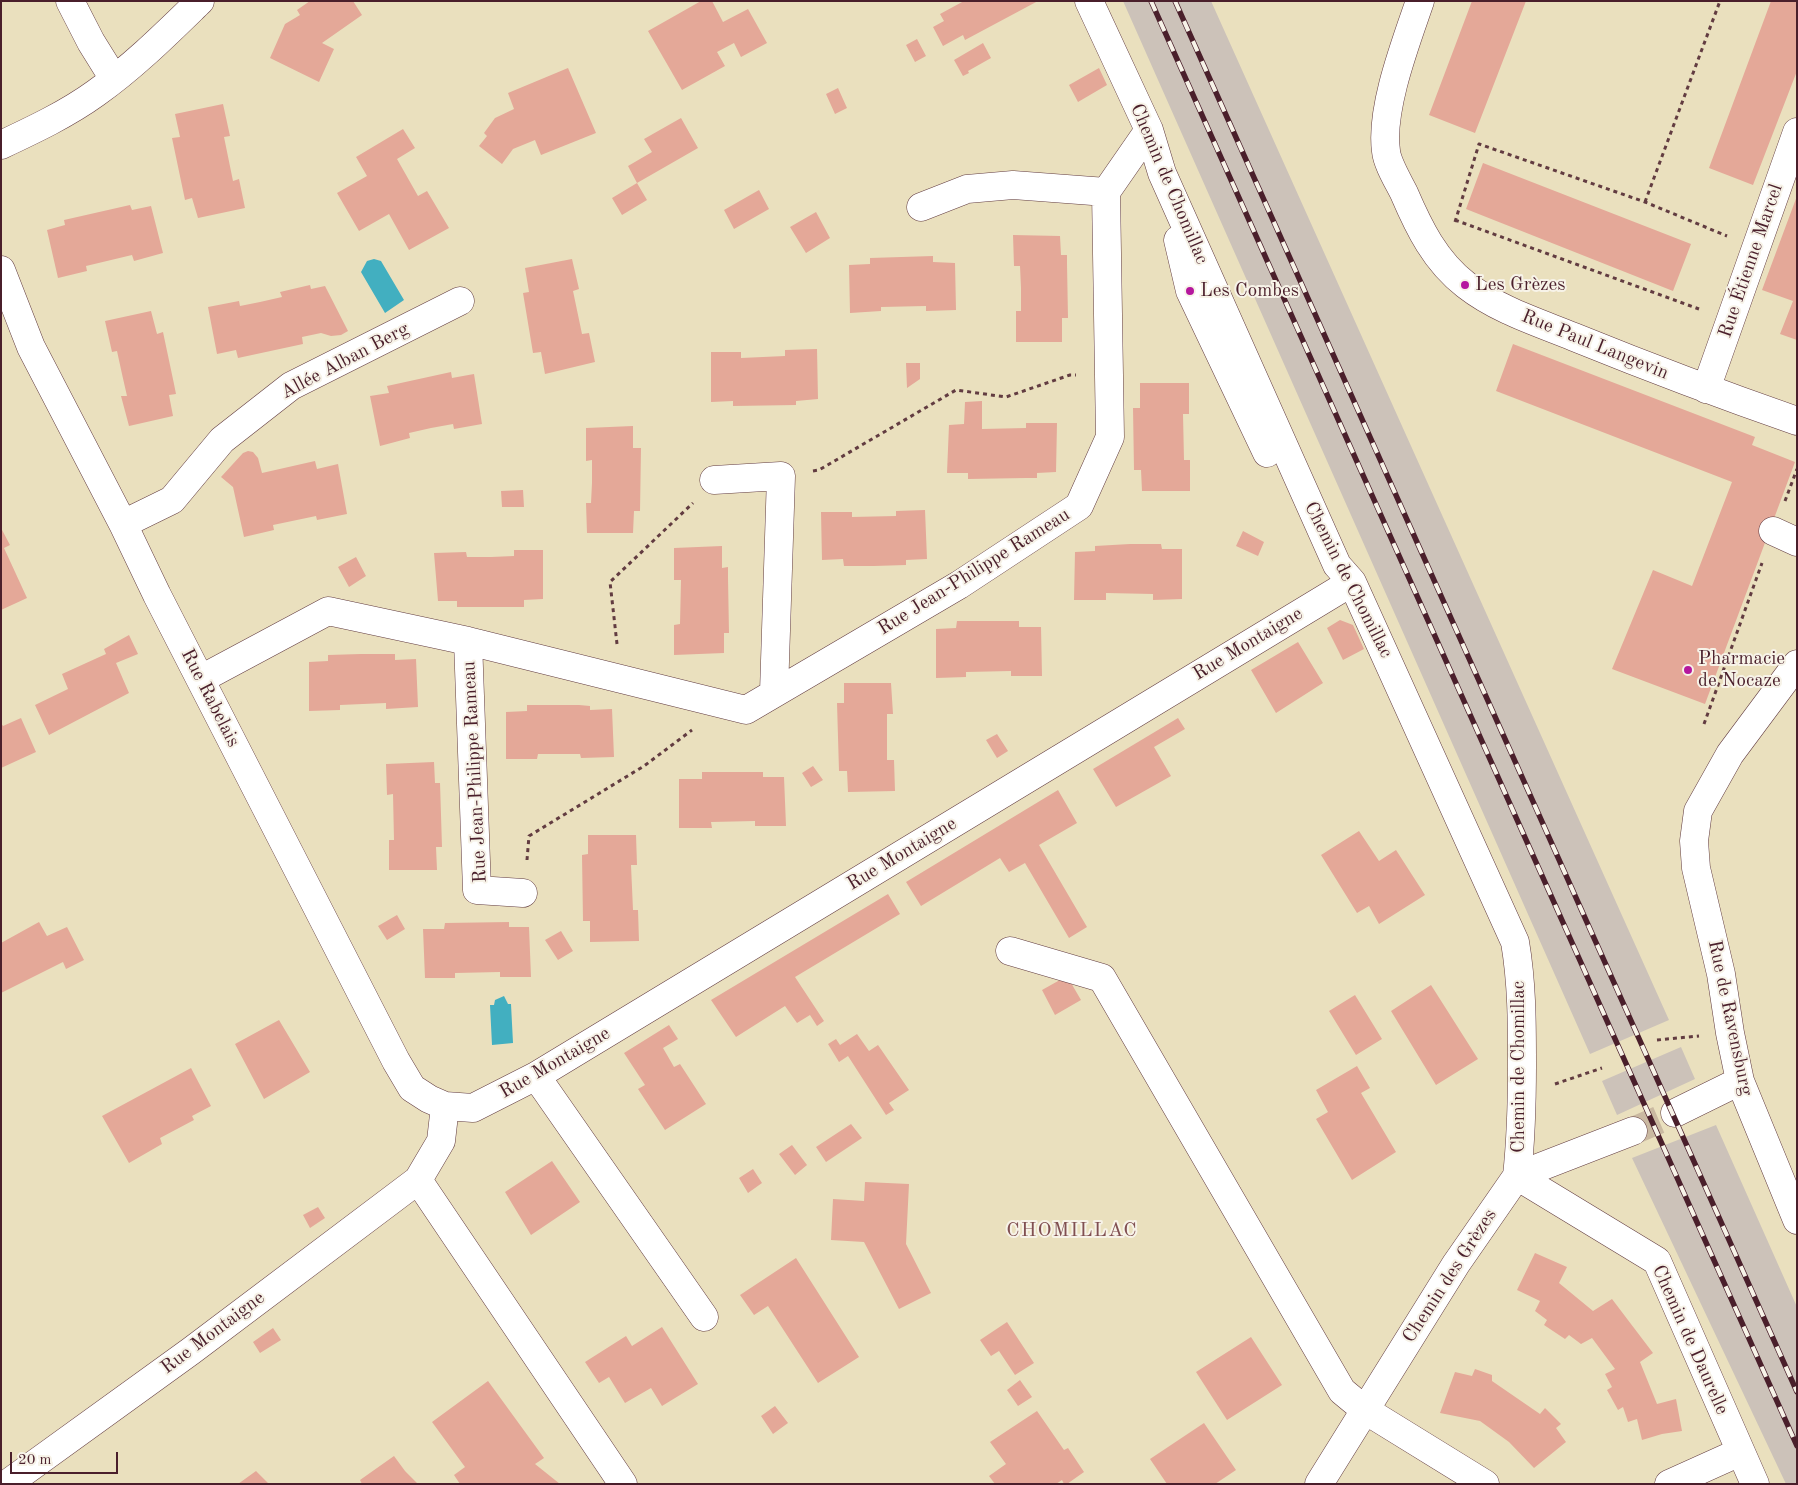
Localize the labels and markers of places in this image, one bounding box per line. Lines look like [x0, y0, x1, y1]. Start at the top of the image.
place label: Les Grèzes [1475, 274, 1566, 296]
marker: Les Grèzes [1459, 279, 1471, 291]
place label: Les Combes [1200, 280, 1299, 302]
marker: Les Combes [1184, 285, 1196, 297]
place label: Pharmacie de Nocaze [1698, 648, 1785, 692]
marker: Pharmacie de Nocaze [1682, 664, 1694, 676]

